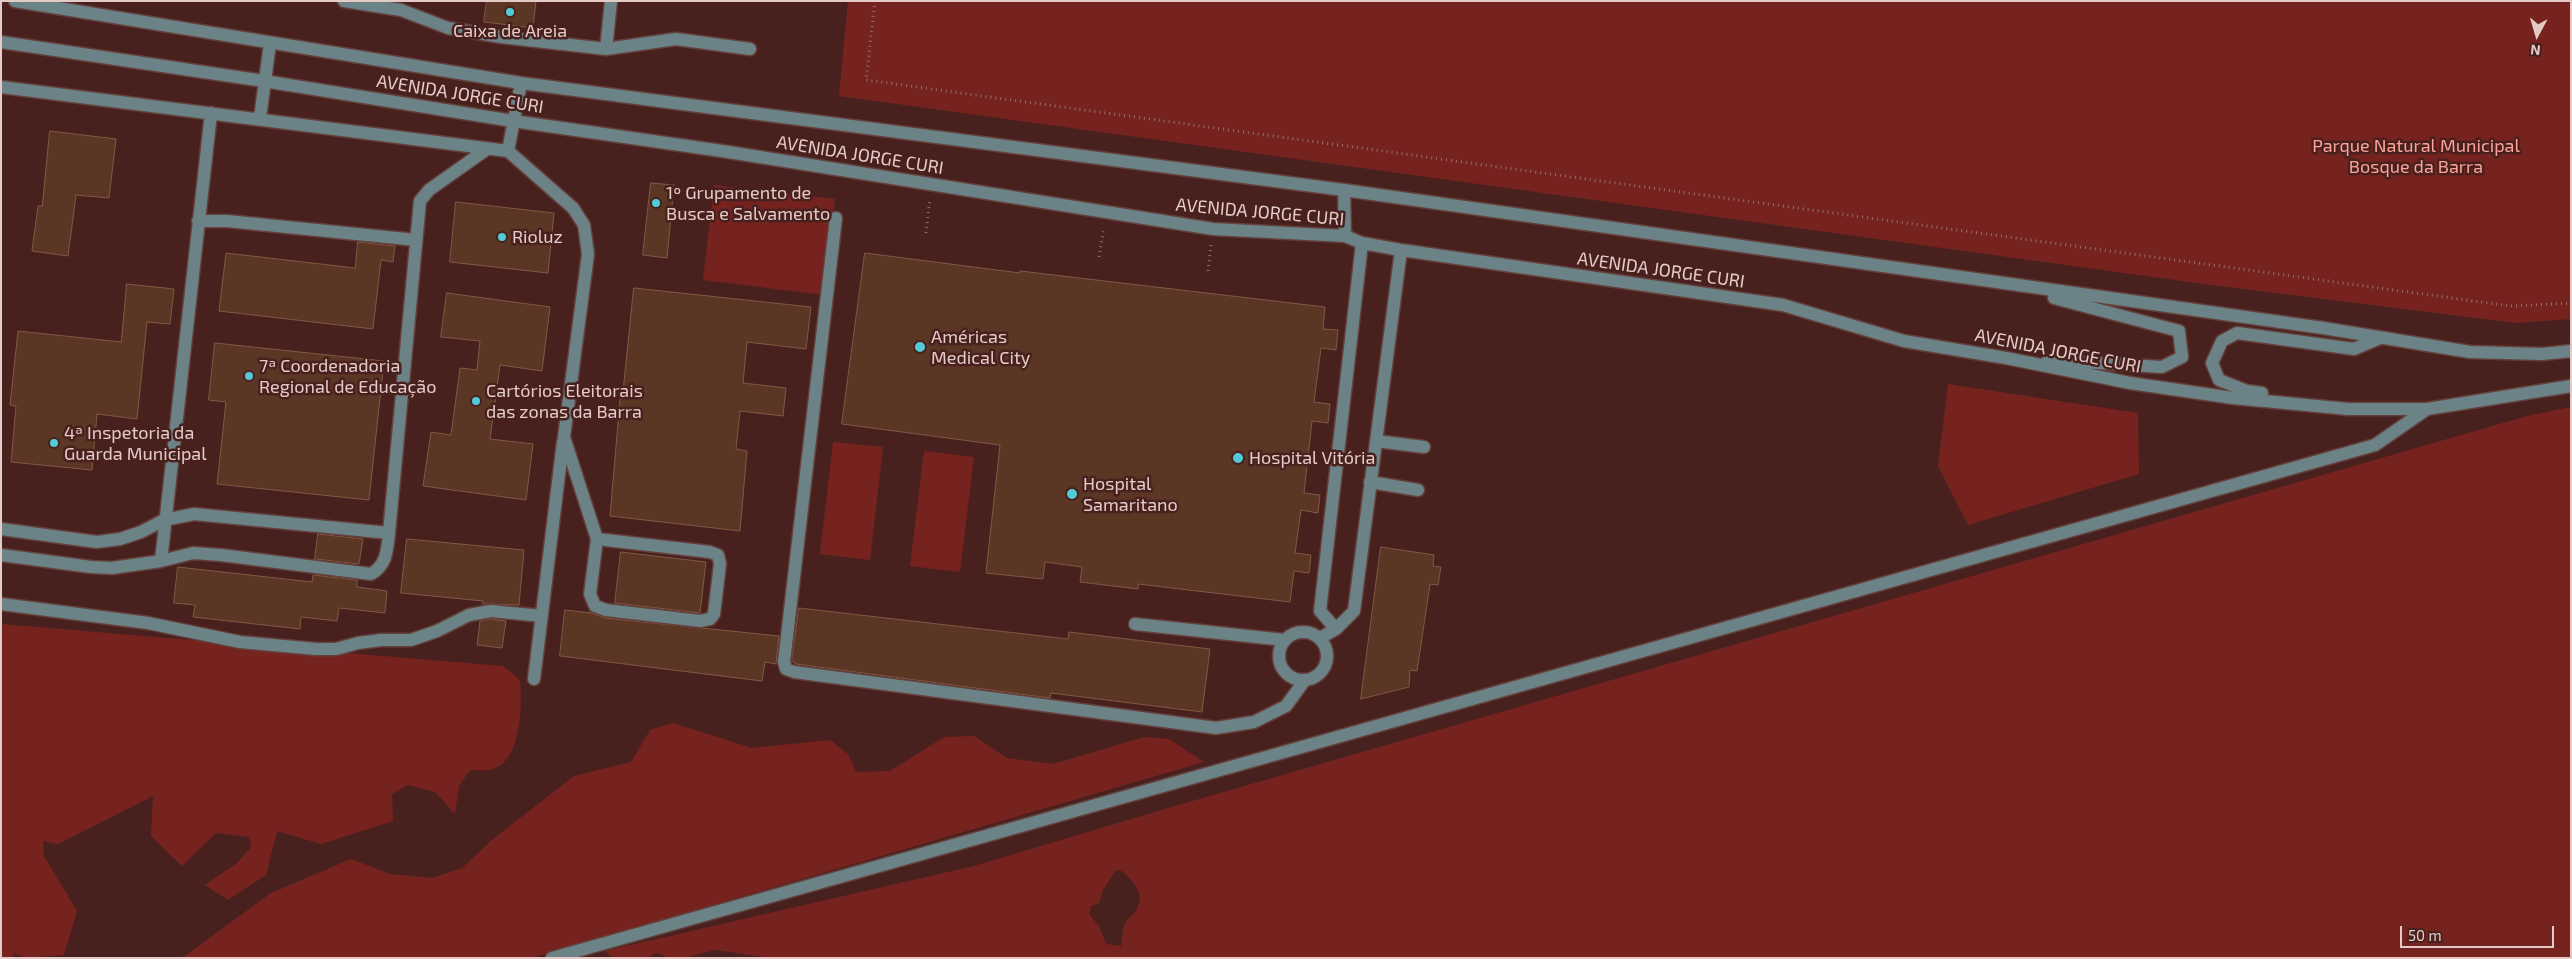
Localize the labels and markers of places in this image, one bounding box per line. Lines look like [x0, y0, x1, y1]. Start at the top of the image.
marker: Caixa de Areia [504, 6, 516, 18]
place label: Caixa de Areia [453, 20, 567, 42]
place label: 1º Grupamento de Busca e Salvamento [666, 182, 830, 224]
marker: 1º Grupamento de Busca e Salvamento [650, 197, 662, 209]
place label: Rioluz [512, 226, 563, 248]
marker: Rioluz [496, 231, 508, 243]
place label: Américas Medical City [931, 326, 1030, 368]
marker: Américas Medical City [913, 340, 927, 354]
place label: 7ª Coordenadoria Regional de Educação [259, 355, 436, 398]
marker: 7ª Coordenadoria Regional de Educação [243, 370, 255, 382]
place label: Cartórios Eleitorais das zonas da Barra [486, 380, 643, 422]
marker: Cartórios Eleitorais das zonas da Barra [470, 395, 482, 407]
place label: 4ª Inspetoria da Guarda Municipal [64, 422, 207, 464]
marker: 4ª Inspetoria da Guarda Municipal [48, 437, 60, 449]
place label: Hospital Vitória [1249, 447, 1375, 469]
marker: Hospital Vitória [1231, 451, 1245, 465]
place label: Hospital Samaritano [1083, 473, 1178, 516]
marker: Hospital Samaritano [1065, 487, 1079, 501]

